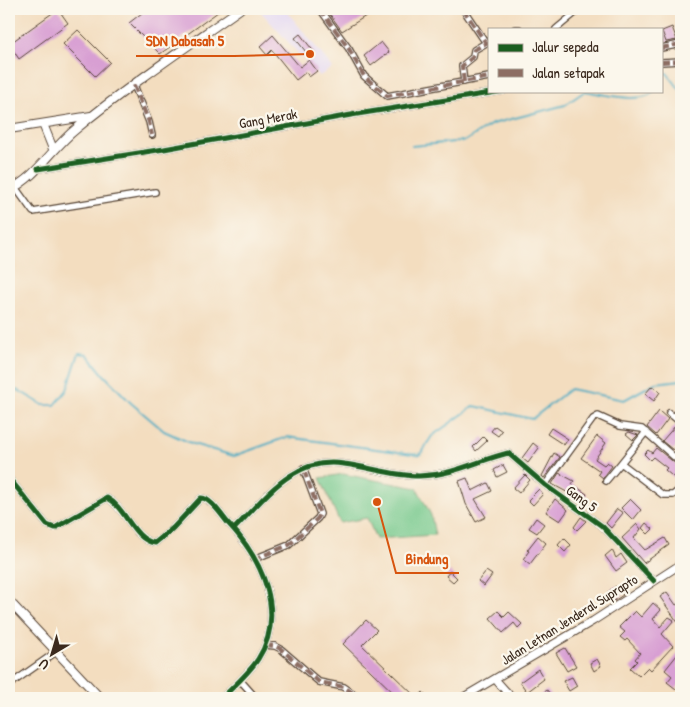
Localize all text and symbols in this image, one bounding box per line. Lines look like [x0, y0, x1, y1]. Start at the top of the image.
callout: SDN Dabasah 5 [136, 26, 234, 56]
legend [488, 28, 662, 92]
text: SDN Dabasah 5 [146, 30, 225, 51]
text: Jalur sepeda [532, 36, 599, 57]
text: Jalan setapak [532, 62, 605, 83]
street label: Gang Merak [238, 104, 299, 133]
street label: Gang 5 [562, 480, 601, 517]
callout: Bindung [396, 543, 459, 573]
text: Bindung [405, 548, 449, 570]
street label: Jalan Letnan Jenderal Suprapto [497, 569, 642, 670]
north arrow [28, 630, 78, 680]
text: U [35, 655, 53, 674]

